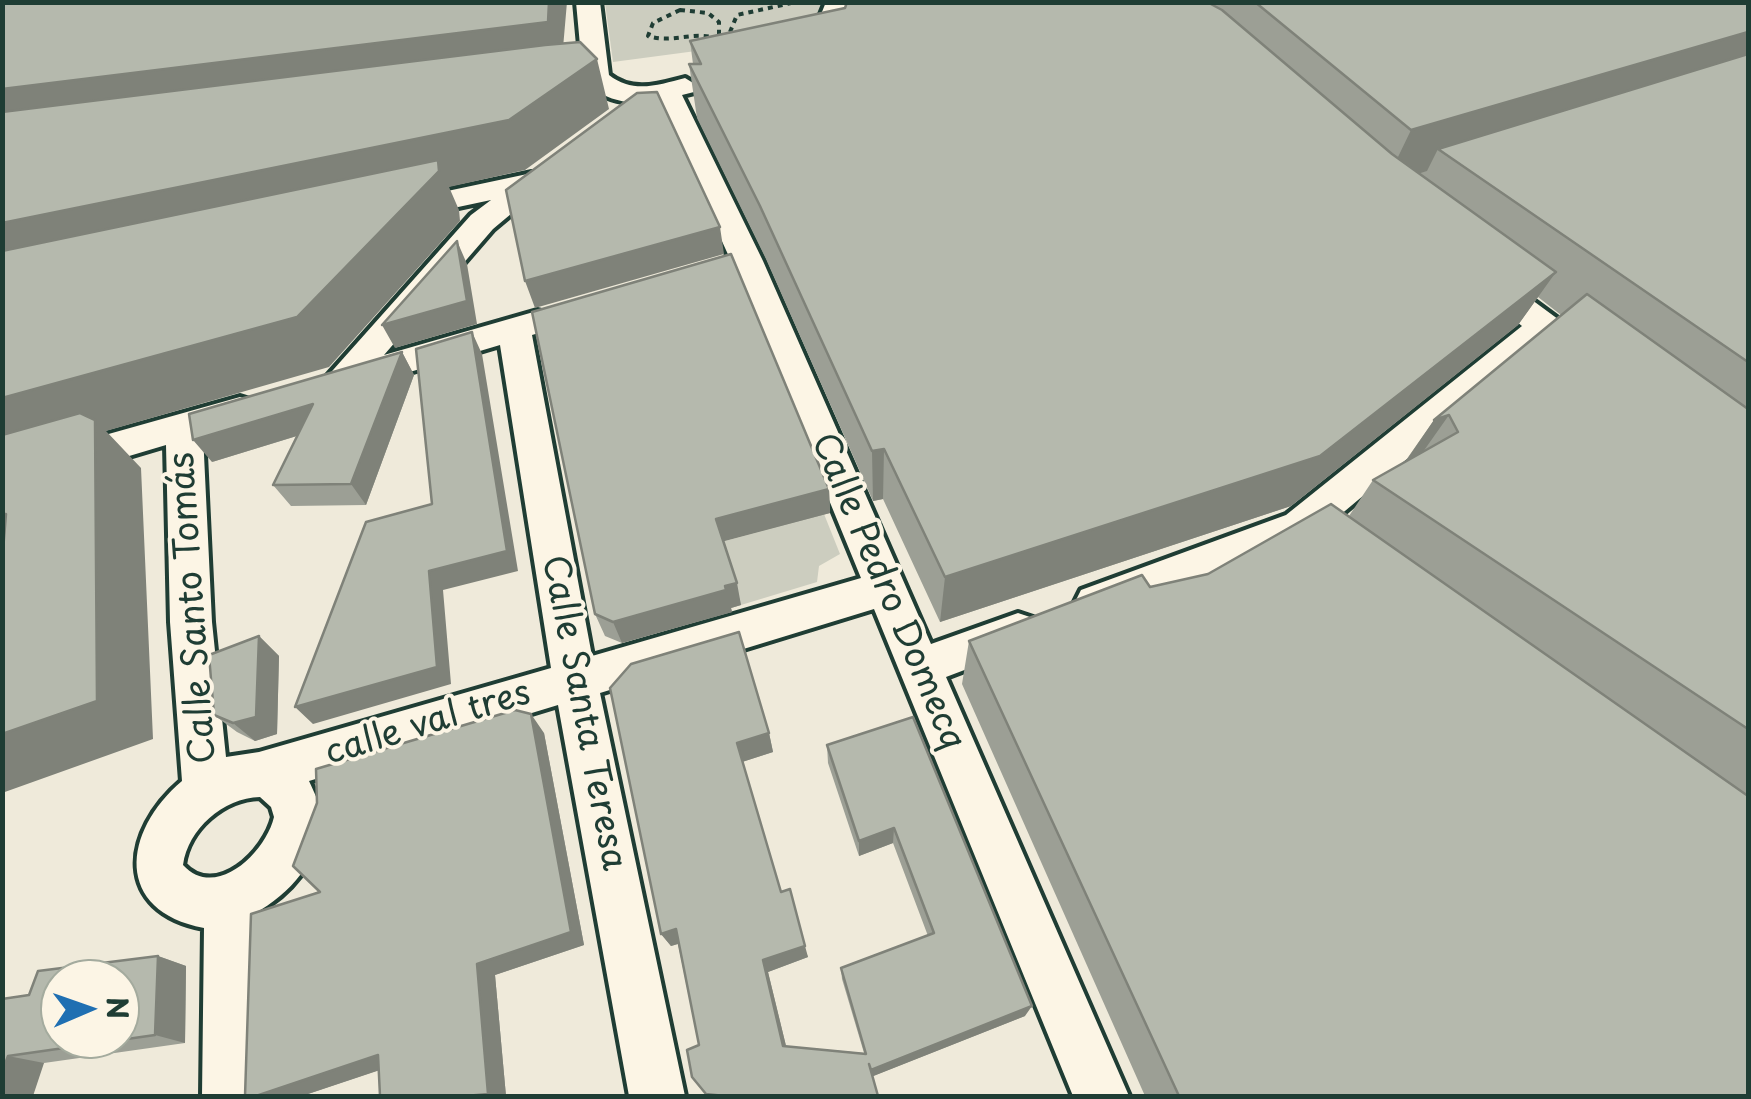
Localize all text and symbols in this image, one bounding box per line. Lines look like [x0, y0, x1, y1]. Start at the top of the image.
street label: Calle Pedro Domecq [801, 427, 973, 757]
street label: Calle Santo Tomás [162, 451, 226, 765]
street label: Calle Santa Teresa [532, 552, 634, 874]
street label: calle val tres [320, 673, 536, 775]
north arrow [40, 959, 140, 1059]
text: N [97, 996, 140, 1020]

